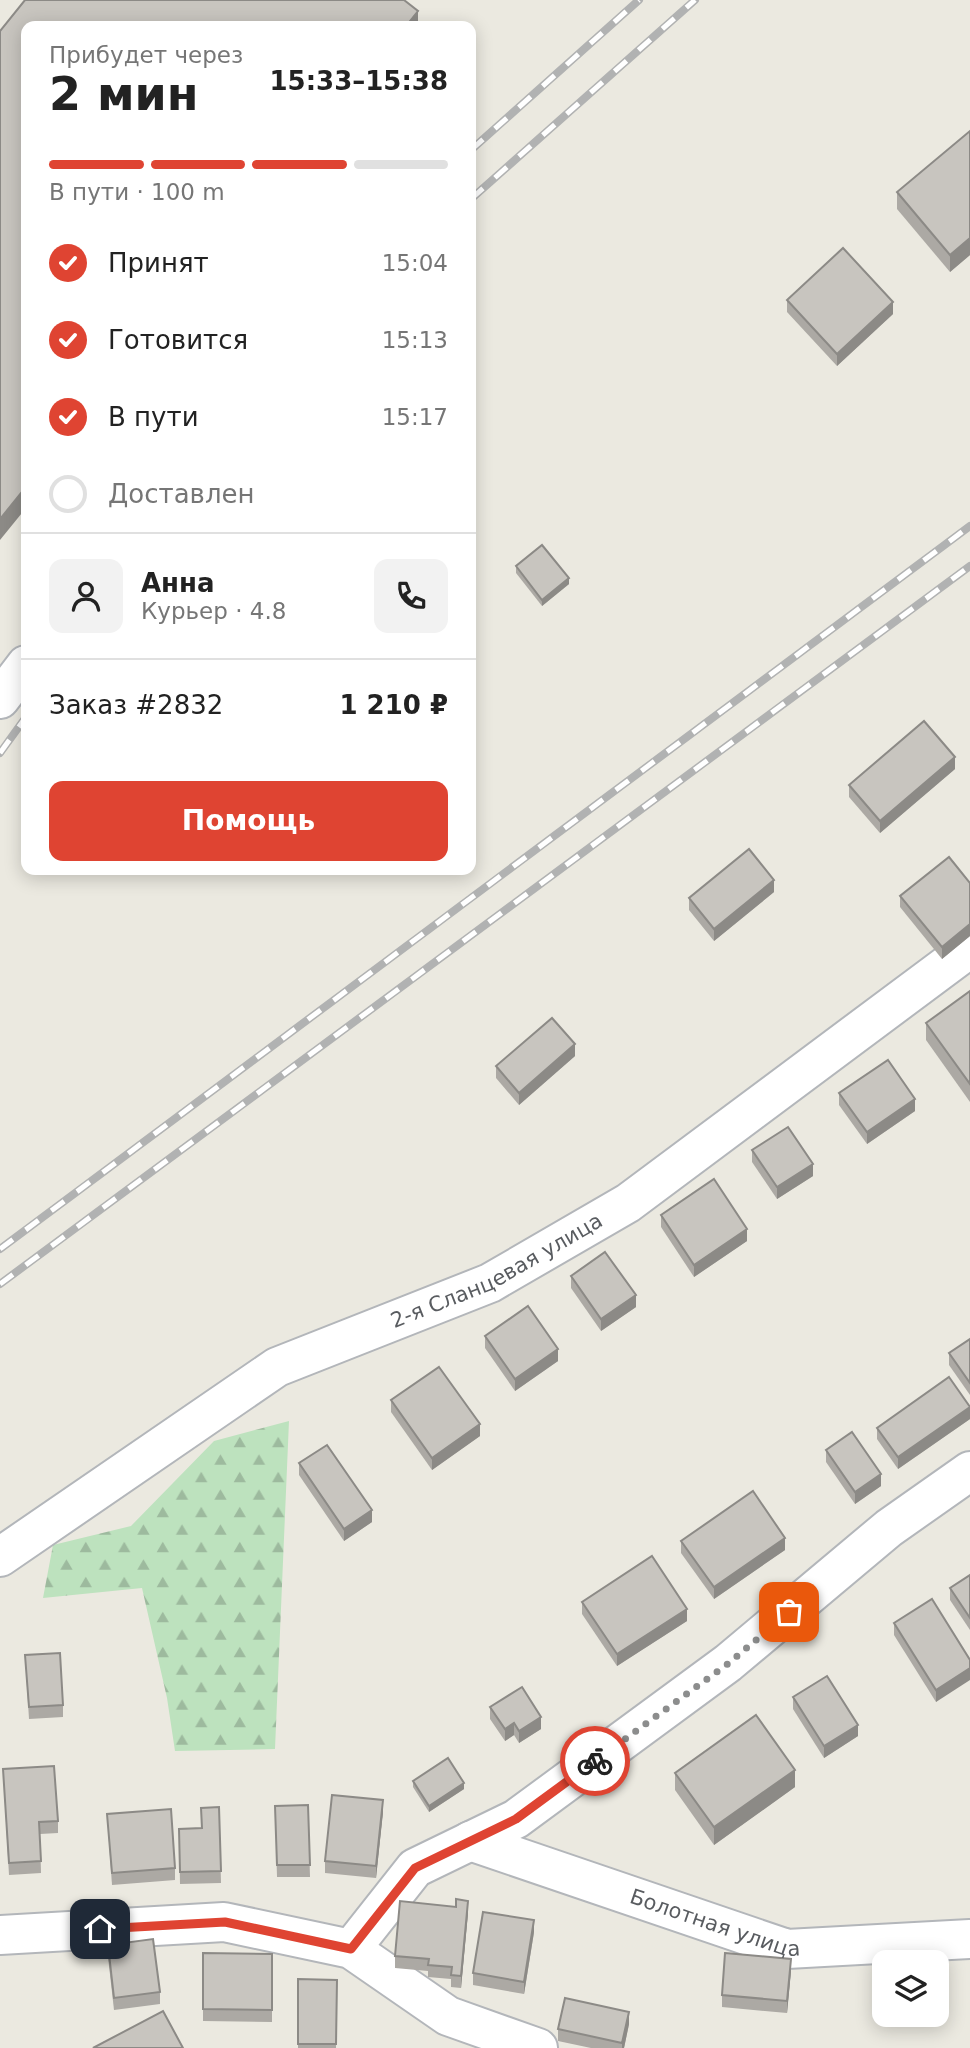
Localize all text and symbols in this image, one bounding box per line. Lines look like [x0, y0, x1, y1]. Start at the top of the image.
text: Прибудет через [49, 42, 243, 68]
text: 15:33–15:38 [269, 66, 448, 96]
text: 2 мин [49, 67, 199, 121]
text: В пути · 100 m [49, 179, 225, 205]
icon: check [49, 244, 87, 282]
text: Принят [108, 248, 209, 278]
text: 15:04 [382, 250, 448, 276]
icon: check [49, 321, 87, 359]
text: Готовится [108, 325, 248, 355]
text: 15:13 [382, 327, 448, 353]
icon: check [49, 398, 87, 436]
text: В пути [108, 402, 199, 432]
text: 15:17 [382, 404, 448, 430]
text: Доставлен [108, 479, 255, 509]
button: person [49, 559, 123, 633]
button: phone [374, 559, 448, 633]
text: Анна [141, 568, 215, 598]
text: Курьер · 4.8 [141, 598, 286, 624]
text: Заказ #2832 [49, 690, 223, 720]
text: 1 210 ₽ [339, 690, 448, 720]
button: Помощь [49, 781, 448, 861]
street label: 2-я Сланцевая улица [387, 1208, 607, 1333]
pin [759, 1582, 819, 1642]
icon: bag [770, 1593, 808, 1631]
courier [560, 1726, 630, 1796]
icon: bike [576, 1742, 614, 1780]
street label: Болотная улица [627, 1884, 801, 1961]
pin [70, 1899, 130, 1959]
icon: home [81, 1910, 119, 1948]
map controls [872, 1950, 949, 2027]
button: layers [872, 1950, 949, 2027]

